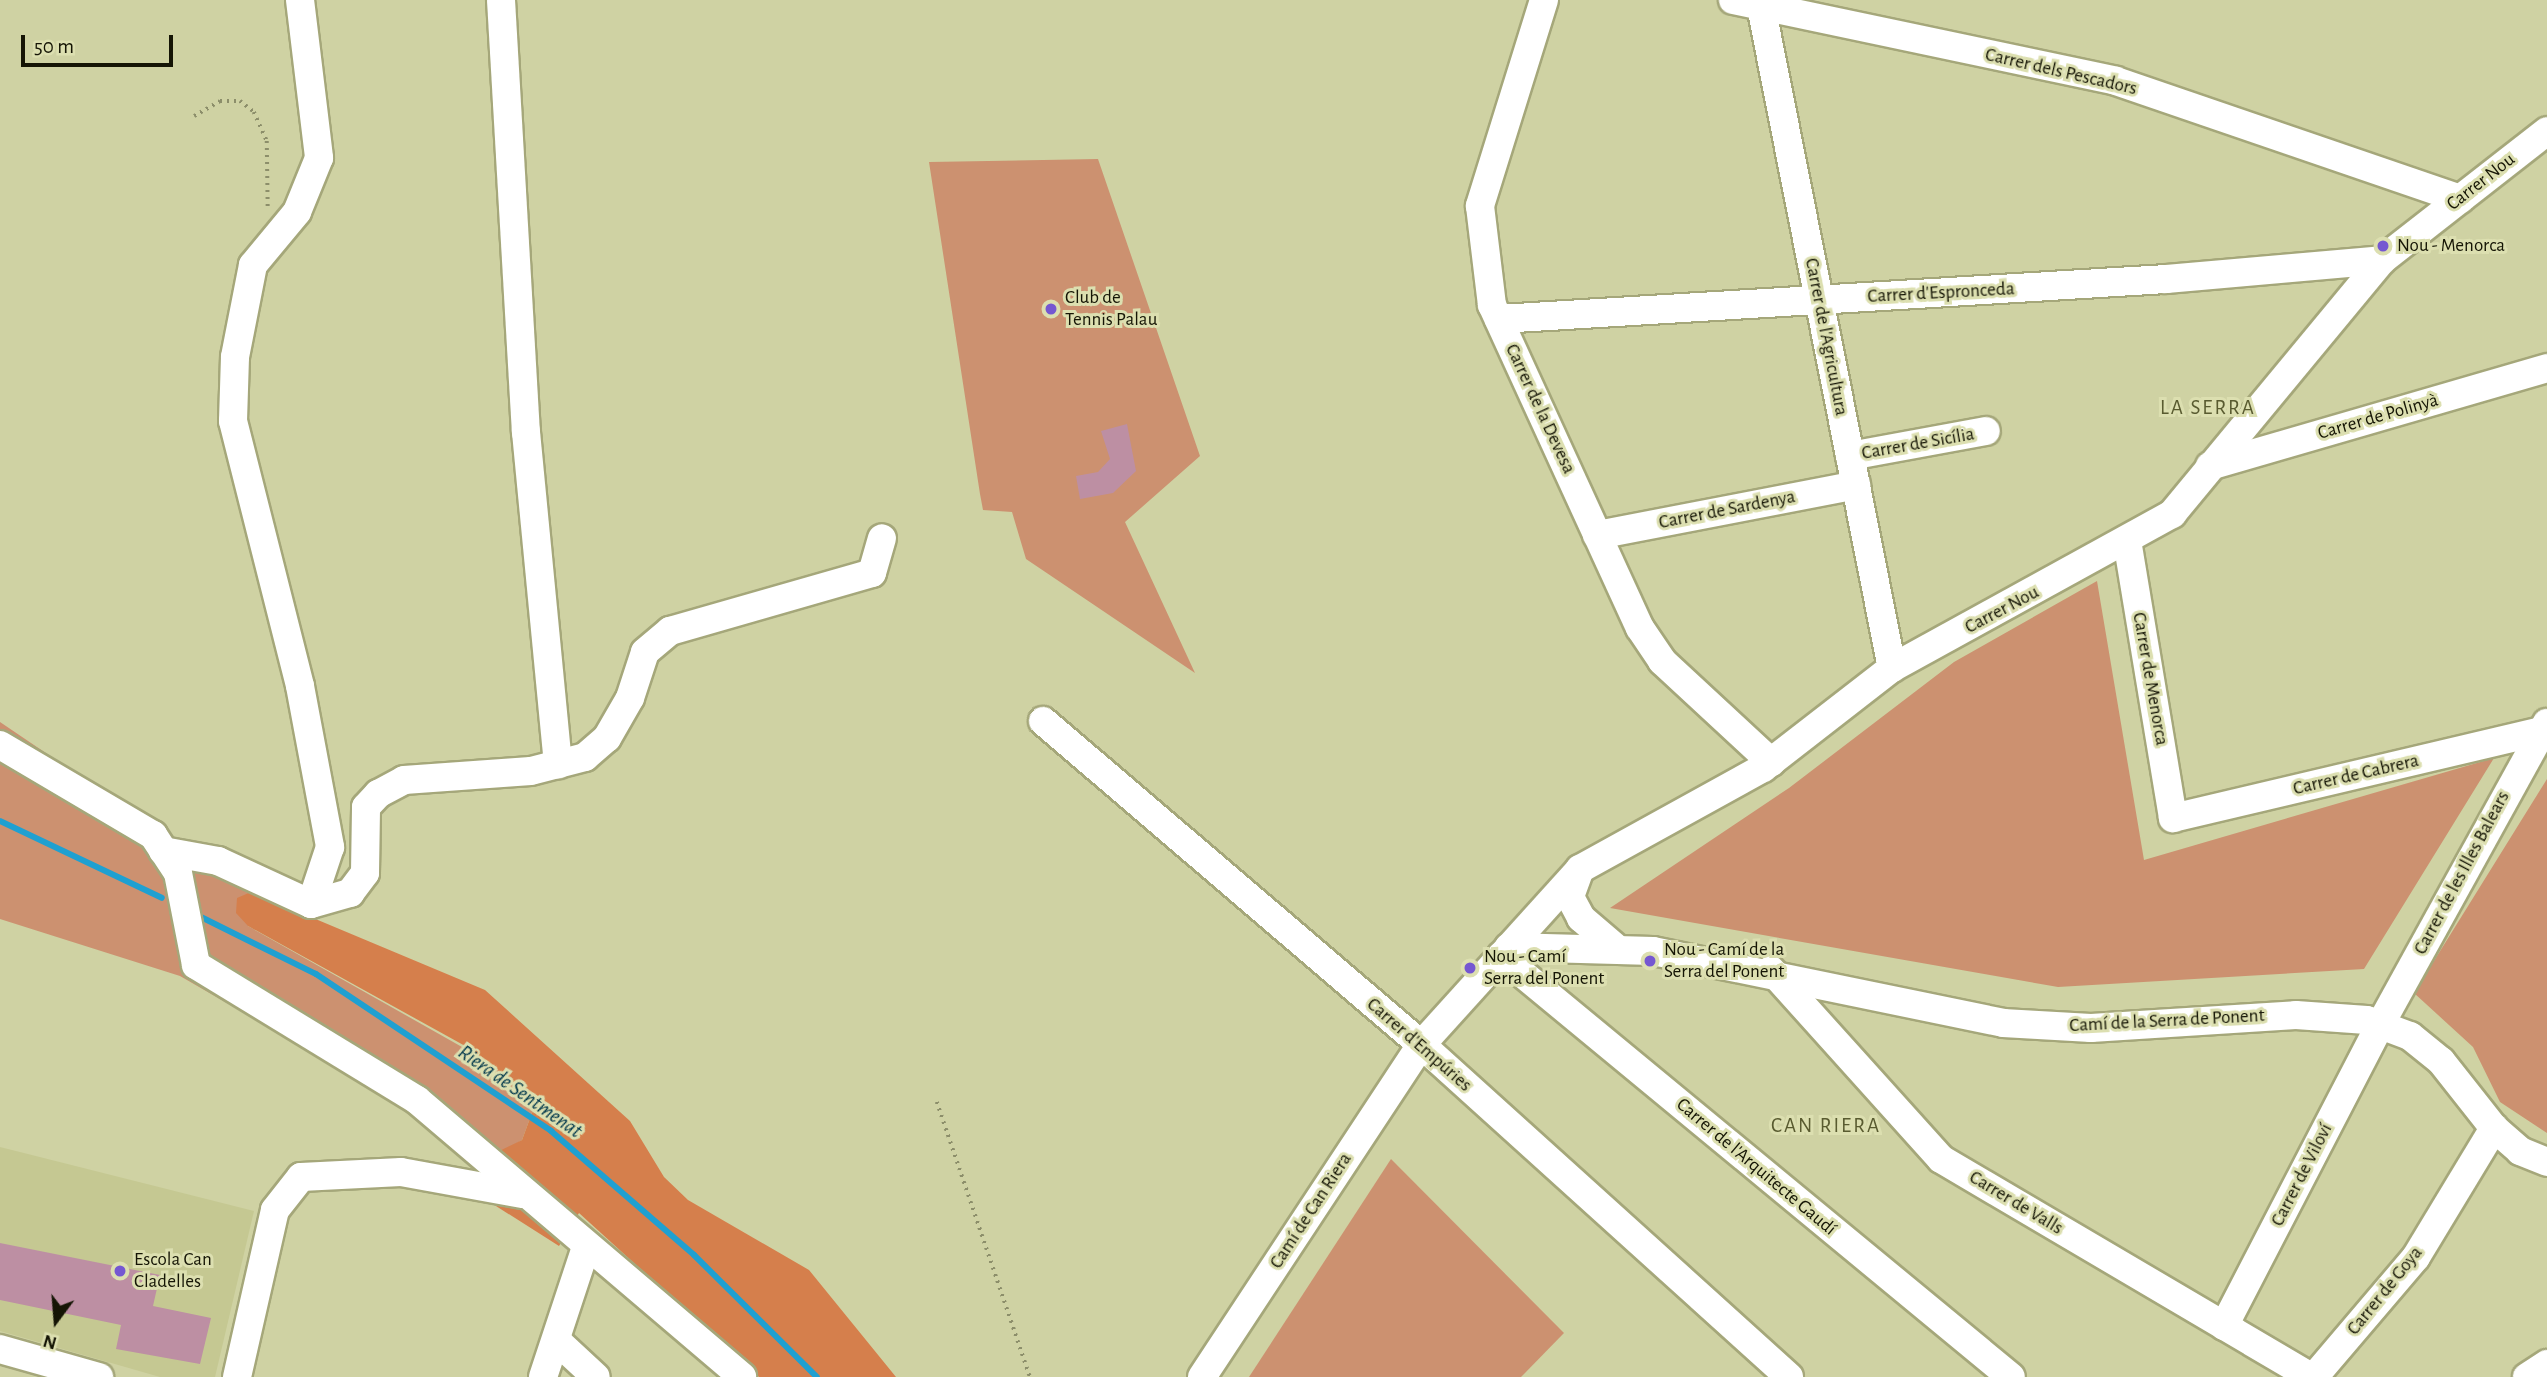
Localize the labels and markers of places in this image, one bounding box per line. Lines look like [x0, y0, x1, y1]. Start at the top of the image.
place label: Nou - Menorca [2397, 235, 2505, 257]
marker: Nou - Menorca [2375, 238, 2391, 254]
place label: Club de Tennis Palau [1065, 287, 1157, 331]
marker: Club de Tennis Palau [1043, 301, 1059, 317]
place label: Nou - Camí de la Serra del Ponent [1664, 939, 1784, 983]
place label: Nou - Camí Serra del Ponent [1484, 946, 1604, 990]
marker: Nou - Camí de la Serra del Ponent [1642, 953, 1658, 969]
marker: Nou - Camí Serra del Ponent [1462, 960, 1478, 976]
place label: Escola Can Cladelles [134, 1249, 212, 1293]
marker: Escola Can Cladelles [112, 1263, 128, 1279]

